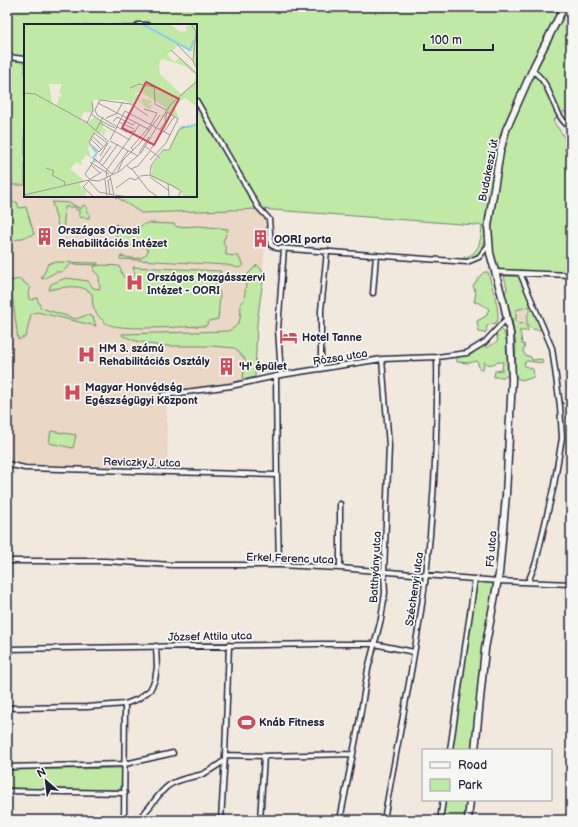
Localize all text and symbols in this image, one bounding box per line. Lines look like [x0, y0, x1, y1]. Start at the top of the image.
inset map [24, 24, 197, 197]
scale bar [424, 26, 493, 52]
text: 100 m [430, 33, 462, 48]
street label: Budakeszi út [476, 137, 501, 203]
place label: Országos Orvosi Rehabilitációs Intézet [58, 224, 167, 250]
building icon: Országos Orvosi Rehabilitációs Intézet [35, 226, 55, 246]
building icon: OORI porta [251, 229, 271, 249]
place label: OORI porta [274, 233, 331, 246]
place label: Országos Mozgásszervi Intézet - OORI [147, 271, 265, 297]
hospital icon: Országos Mozgásszervi Intézet - OORI [124, 273, 144, 293]
hotel icon: Hotel Tanne [279, 327, 299, 347]
place label: Hotel Tanne [302, 331, 362, 344]
place label: HM 3. számú Rehabilitációs Osztály [99, 342, 209, 368]
hospital icon: HM 3. számú Rehabilitációs Osztály [76, 344, 96, 364]
street label: Rózsa utca [312, 347, 368, 368]
building icon: 'H' épület [216, 356, 236, 376]
place label: 'H' épület [239, 360, 287, 373]
place label: Magyar Honvédség Egészségügyi Központ [85, 381, 198, 407]
hospital icon: Magyar Honvédség Egészségügyi Központ [62, 383, 82, 403]
street label: Reviczky J. utca [103, 455, 181, 470]
street label: Fő utca [483, 530, 500, 568]
street label: Batthyány utca [367, 531, 384, 603]
street label: Erkel Ferenc utca [246, 550, 334, 567]
street label: Széchenyi utca [403, 551, 426, 627]
street label: József Attila utca [168, 629, 252, 644]
sports icon: Knáb Fitness [236, 712, 256, 732]
place label: Knáb Fitness [259, 716, 325, 729]
legend [422, 749, 552, 801]
text: Road [458, 758, 487, 773]
north arrow [26, 761, 66, 801]
text: N [35, 765, 48, 780]
text: Park [458, 778, 482, 793]

